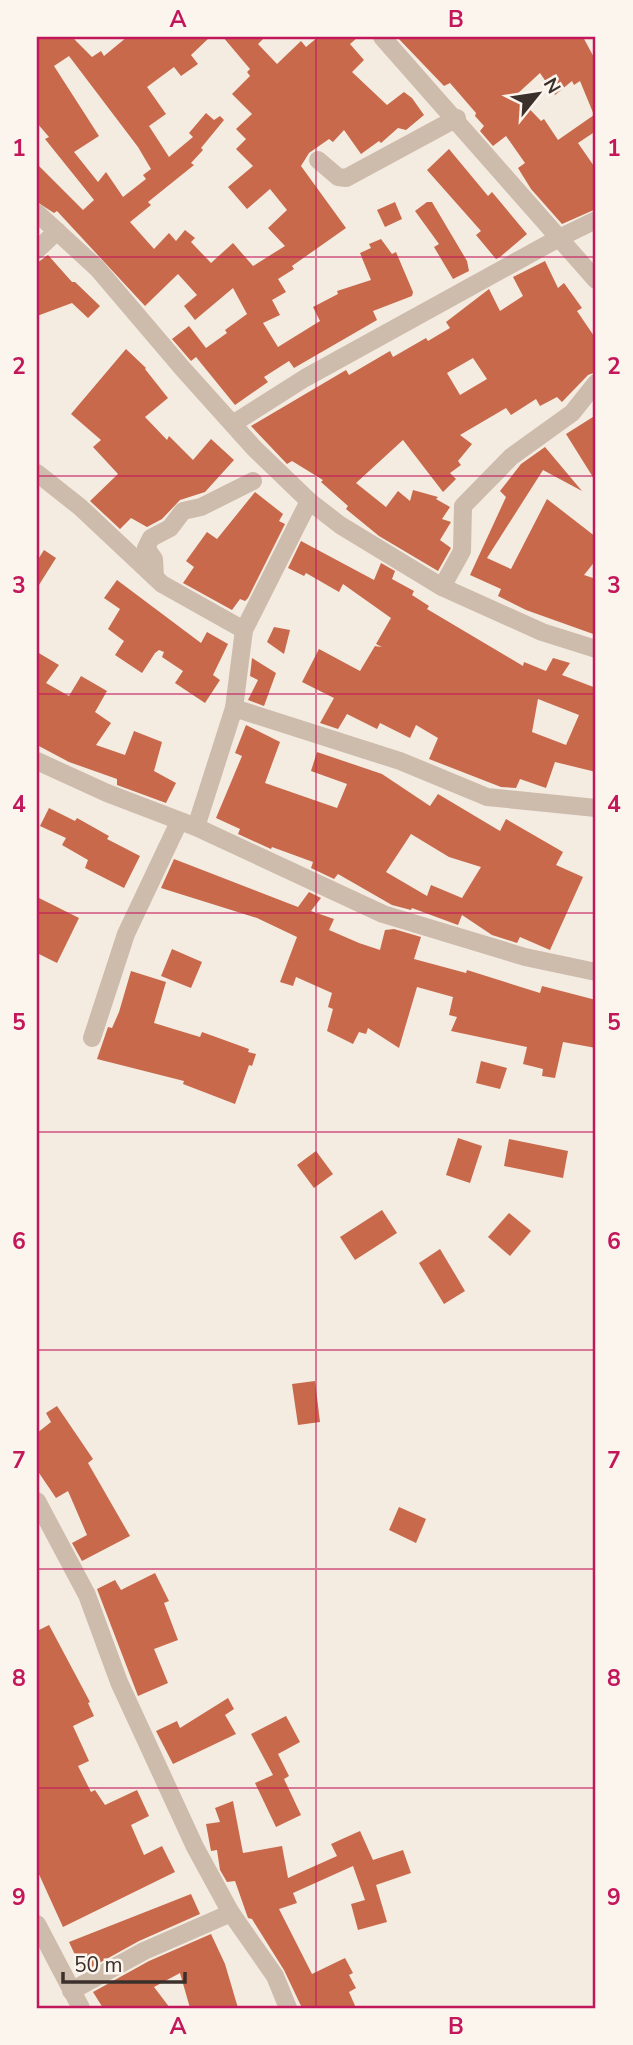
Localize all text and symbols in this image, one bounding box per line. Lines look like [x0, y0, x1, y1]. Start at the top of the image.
text: A [169, 4, 187, 35]
text: B [448, 4, 464, 35]
north arrow [504, 60, 574, 130]
text: N [537, 73, 567, 99]
text: 1 [12, 133, 26, 164]
text: 1 [607, 133, 621, 164]
text: 2 [12, 351, 26, 382]
text: 2 [607, 351, 621, 382]
text: 3 [12, 570, 26, 601]
text: 3 [607, 570, 621, 601]
text: 4 [12, 789, 26, 820]
text: 4 [607, 789, 621, 820]
text: 5 [12, 1007, 26, 1038]
text: 5 [607, 1007, 621, 1038]
text: 6 [12, 1226, 26, 1257]
text: 6 [607, 1226, 621, 1257]
text: 7 [12, 1445, 26, 1476]
text: 7 [607, 1445, 621, 1476]
text: 8 [12, 1663, 26, 1694]
text: 8 [607, 1663, 621, 1694]
text: 9 [12, 1882, 26, 1913]
text: 9 [607, 1882, 621, 1913]
scale bar [63, 1940, 186, 1984]
text: 50 m [74, 1951, 123, 1979]
text: A [169, 2011, 187, 2042]
text: B [448, 2011, 464, 2042]

